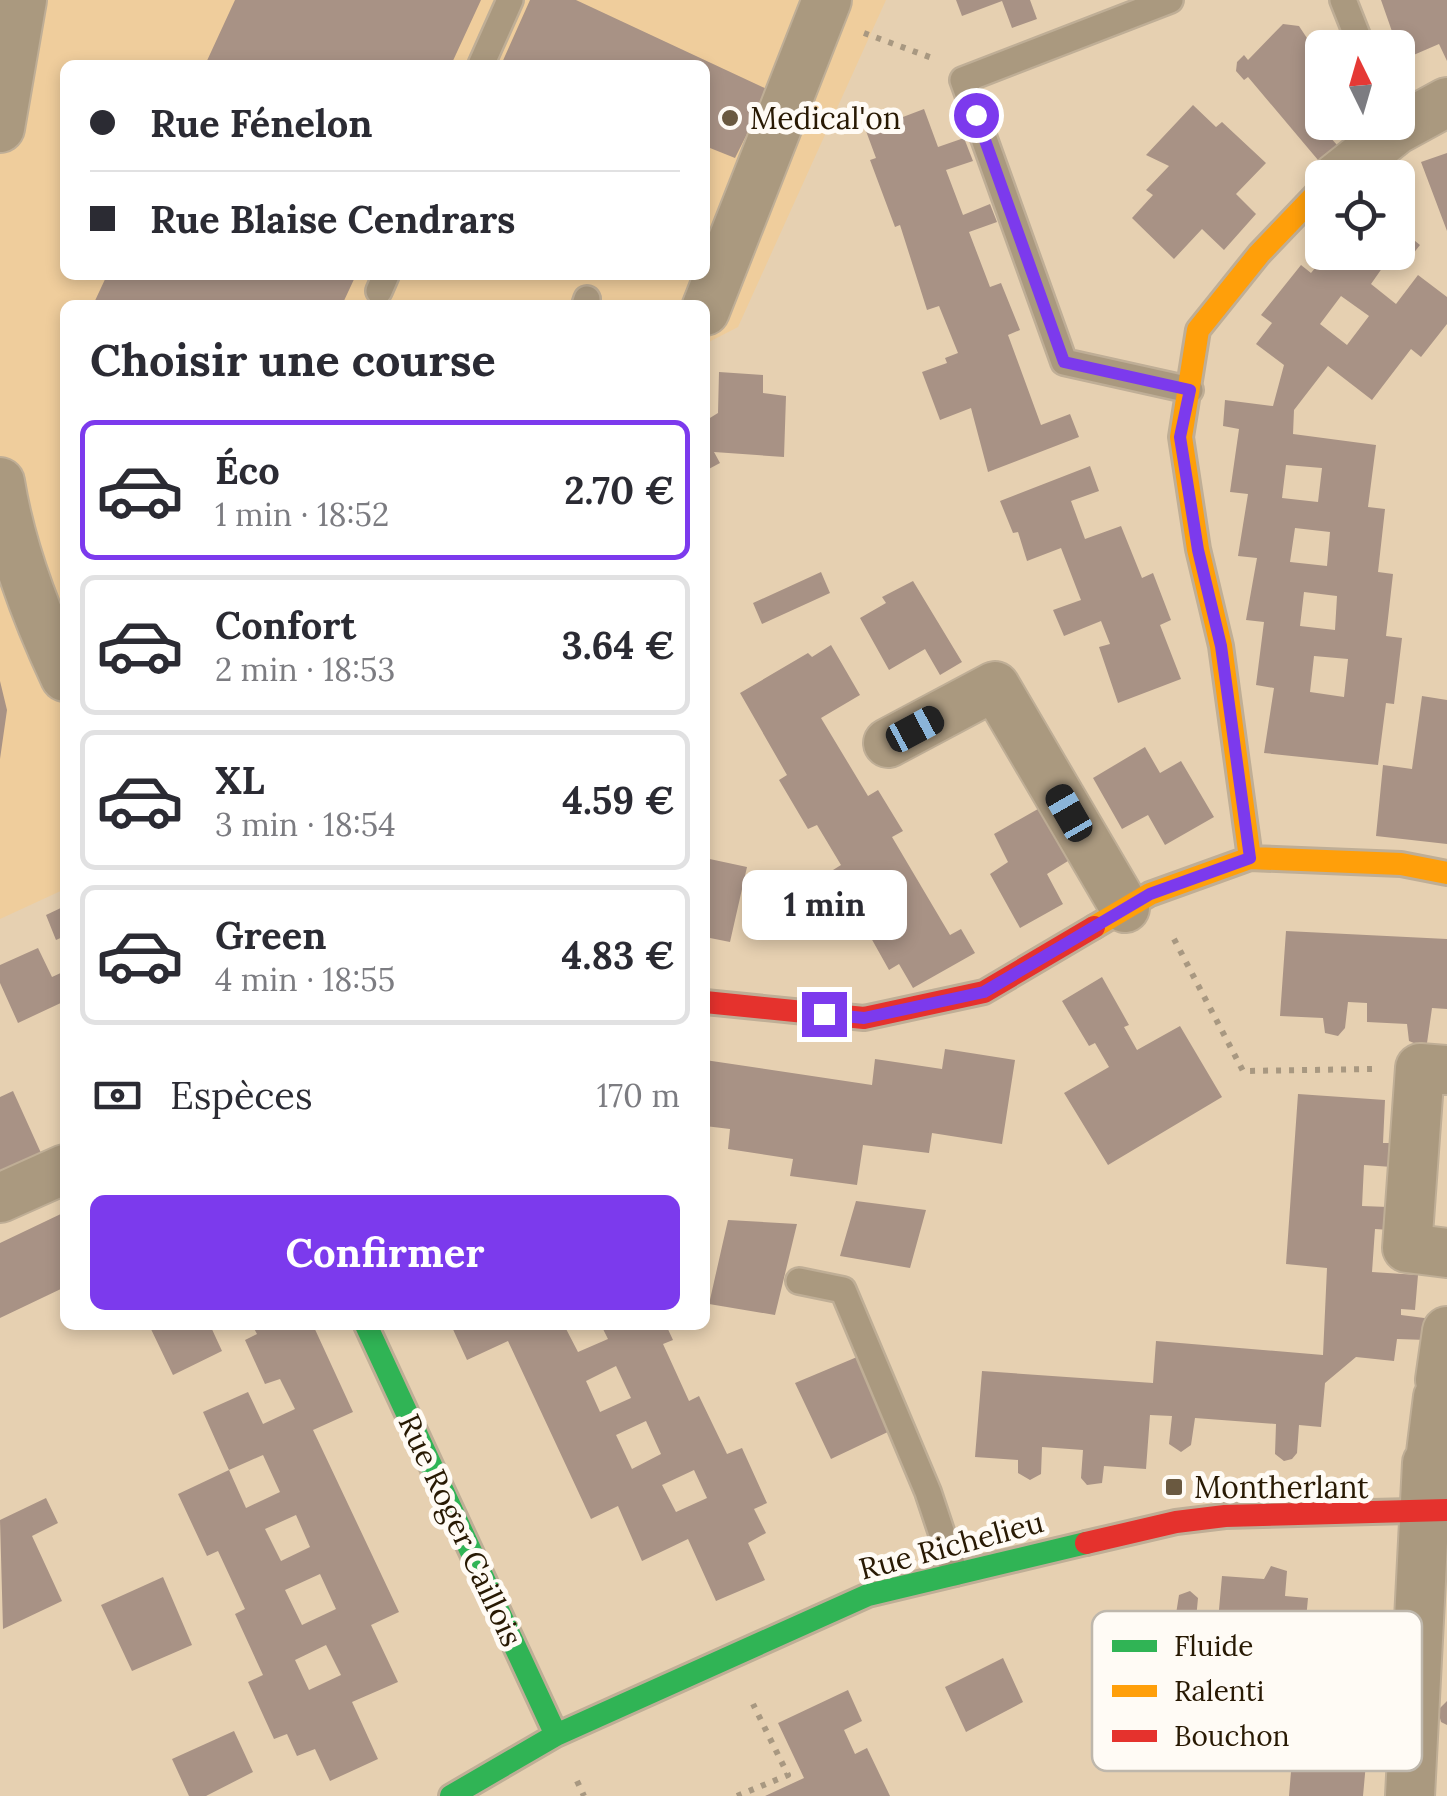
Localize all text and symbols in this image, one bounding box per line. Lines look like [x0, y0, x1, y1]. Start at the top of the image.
north arrow [1305, 30, 1415, 140]
map controls [1305, 30, 1415, 270]
route start [954, 93, 999, 138]
text: Rue Fénelon [150, 99, 373, 147]
place label: Medical'on [750, 99, 901, 137]
marker: Medical'on [719, 107, 741, 129]
button: locate [1305, 160, 1415, 270]
text: Rue Blaise Cendrars [150, 195, 516, 243]
text: Choisir une course [90, 331, 496, 388]
icon: car [95, 445, 185, 535]
text: Éco [215, 446, 280, 494]
text: 2.70 € [564, 466, 675, 514]
text: 1 min · 18:52 [215, 494, 389, 535]
icon: car [95, 600, 185, 690]
text: Confort [215, 601, 356, 649]
text: 3.64 € [561, 621, 675, 669]
text: 2 min · 18:53 [215, 649, 395, 690]
car [881, 702, 949, 756]
icon: car [95, 755, 185, 845]
text: XL [215, 756, 265, 804]
text: 4.59 € [562, 776, 675, 824]
car [1041, 780, 1097, 846]
text: 3 min · 18:54 [215, 804, 396, 845]
callout: 1 min [742, 869, 906, 939]
text: 1 min [784, 884, 865, 925]
icon: car [95, 910, 185, 1000]
text: Green [215, 911, 327, 959]
text: 4.83 € [562, 931, 675, 979]
text: 4 min · 18:55 [215, 959, 395, 1000]
route end [802, 992, 847, 1037]
icon: cash [90, 1068, 145, 1123]
text: Espèces [170, 1071, 313, 1119]
text: 170 m [597, 1075, 680, 1116]
button: Confirmer [90, 1195, 680, 1310]
street label: Rue Roger Caillois [390, 1408, 531, 1653]
place label: Montherlant [1194, 1468, 1369, 1506]
marker: Montherlant [1163, 1476, 1185, 1498]
street label: Rue Richelieu [855, 1502, 1047, 1588]
legend [1092, 1611, 1422, 1771]
text: Fluide [1174, 1628, 1253, 1664]
text: Ralenti [1174, 1673, 1264, 1709]
text: Bouchon [1174, 1718, 1290, 1754]

